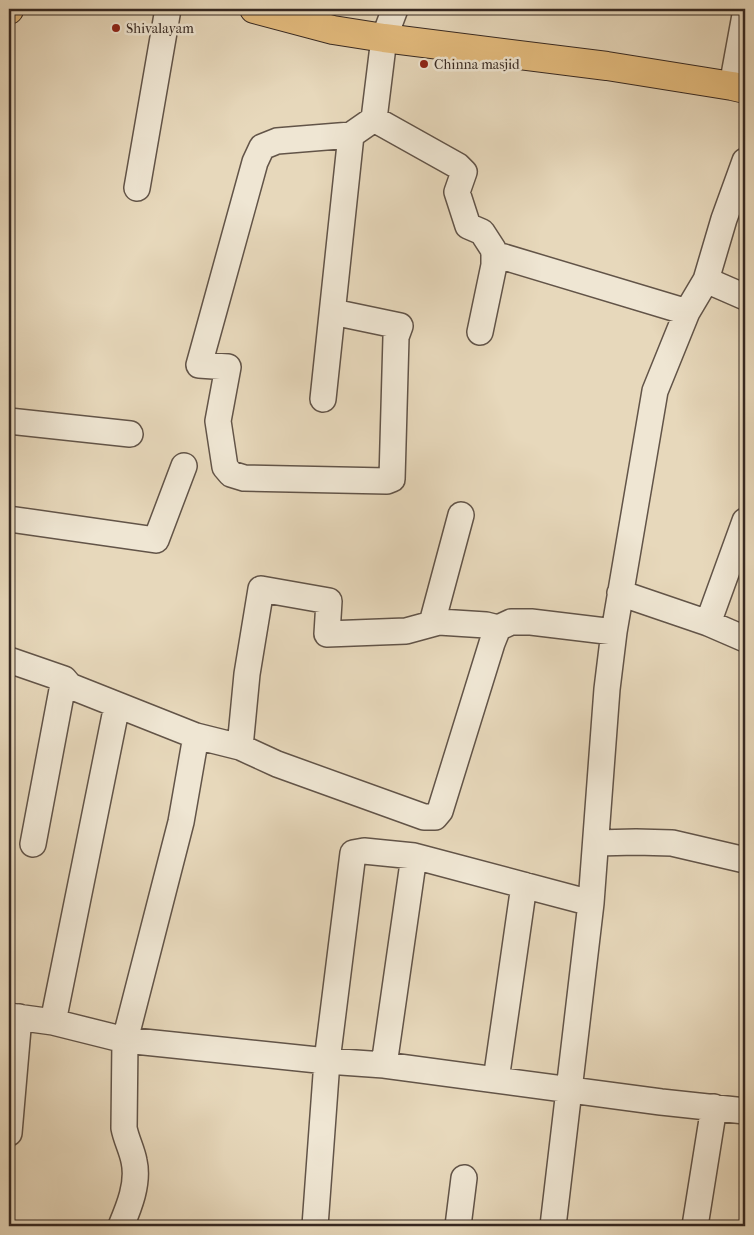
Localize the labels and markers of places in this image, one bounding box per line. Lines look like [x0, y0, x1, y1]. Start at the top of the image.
place label: Shivalayam [126, 20, 194, 37]
marker: Shivalayam [110, 22, 122, 34]
place label: Chinna masjid [434, 56, 520, 73]
marker: Chinna masjid [418, 58, 430, 70]

